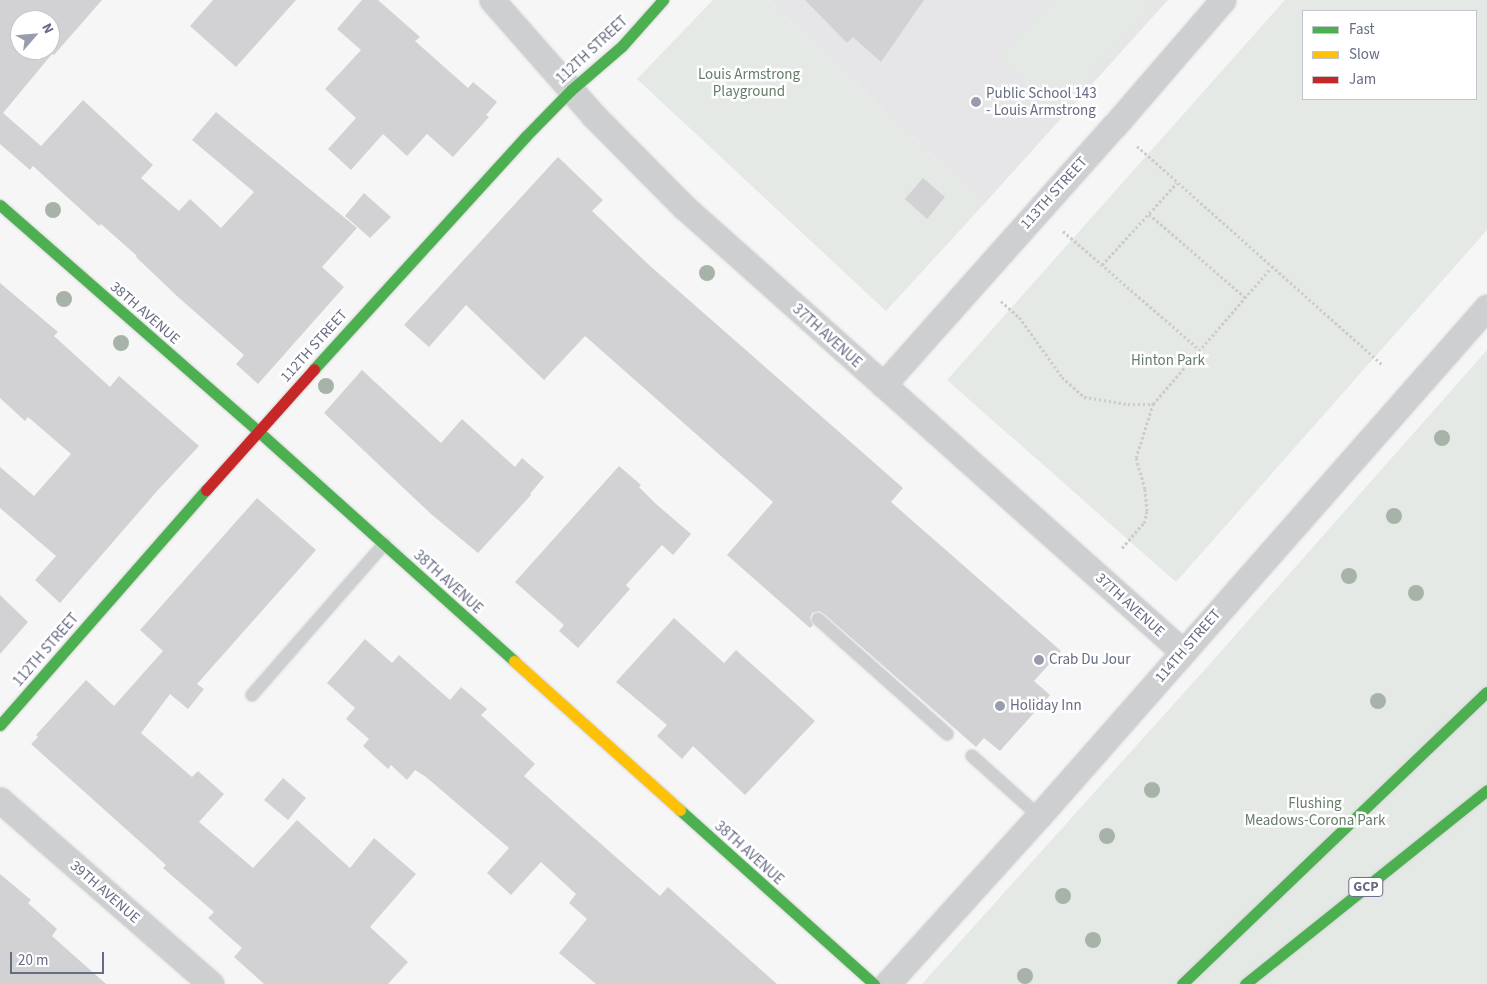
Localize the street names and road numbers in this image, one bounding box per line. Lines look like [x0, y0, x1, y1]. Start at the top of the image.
street label: 112TH STREET [552, 12, 632, 88]
street label: 113TH STREET [1017, 153, 1091, 233]
street label: 38TH AVENUE [106, 278, 184, 348]
street label: 37TH AVENUE [789, 300, 865, 372]
street label: 112TH STREET [277, 306, 351, 386]
street label: 38TH AVENUE [410, 546, 486, 618]
street label: 37TH AVENUE [1092, 569, 1168, 641]
street label: 114TH STREET [1151, 606, 1225, 686]
street label: 112TH STREET [9, 610, 83, 690]
street label: 38TH AVENUE [711, 817, 787, 889]
street label: 39TH AVENUE [66, 857, 144, 927]
road number: GCP [1347, 876, 1385, 899]

